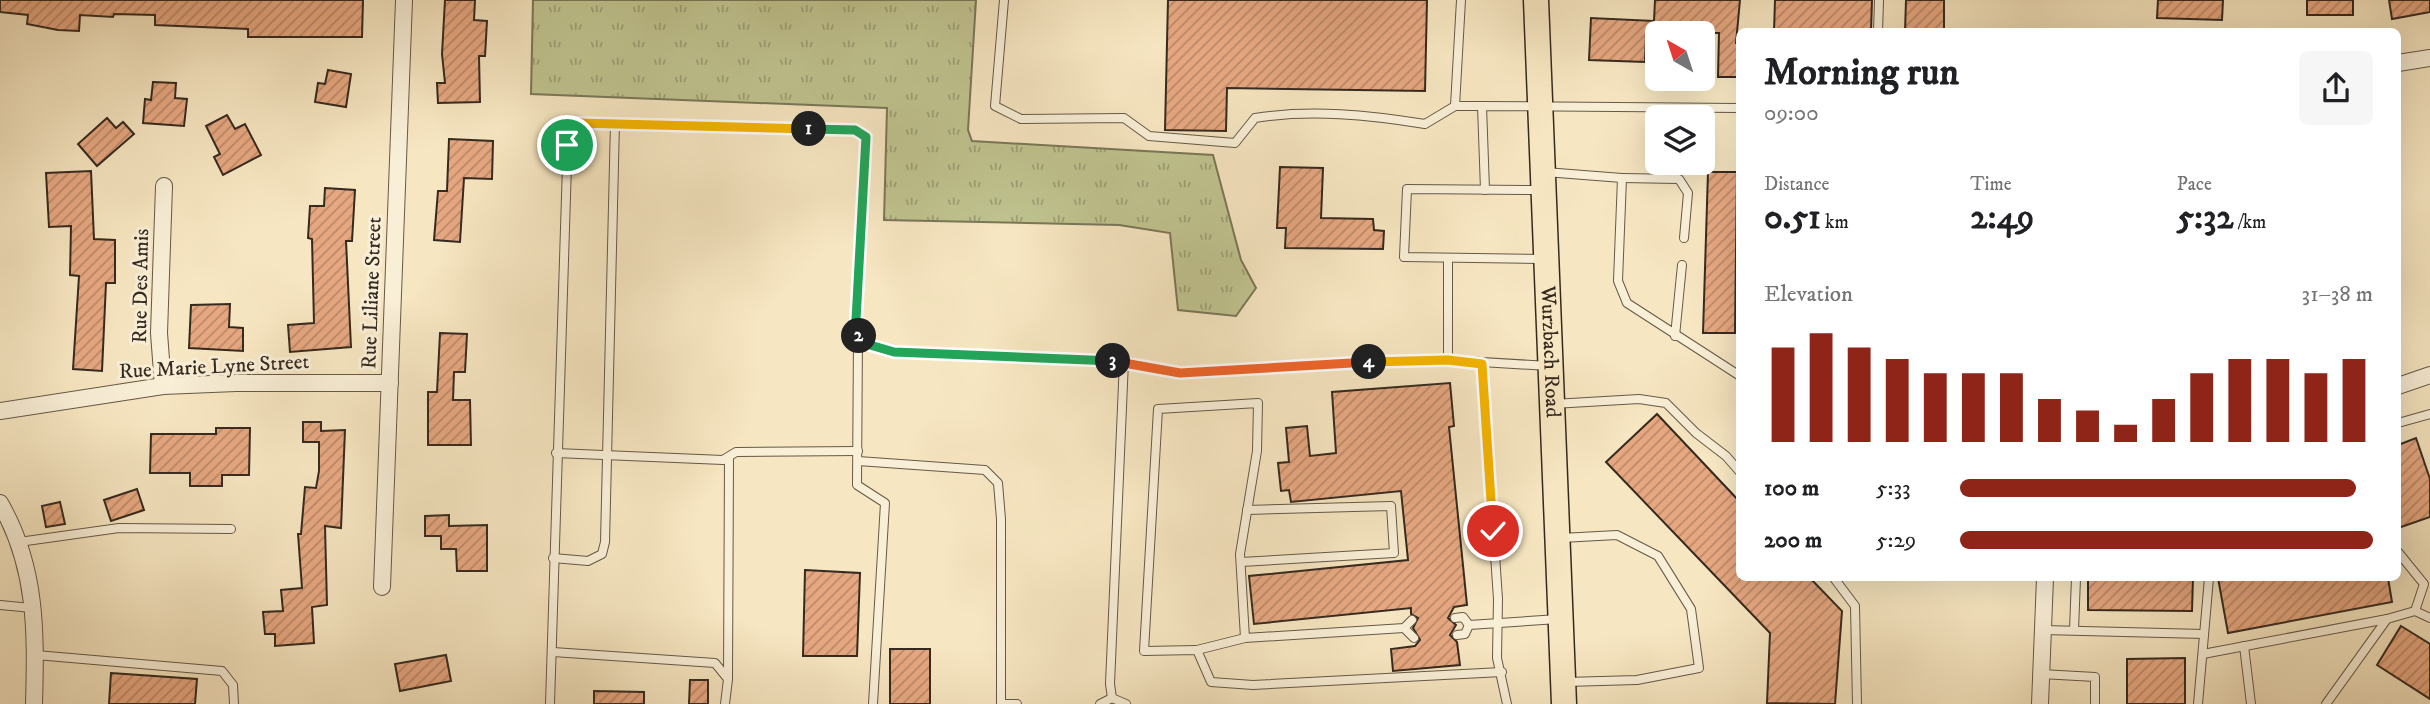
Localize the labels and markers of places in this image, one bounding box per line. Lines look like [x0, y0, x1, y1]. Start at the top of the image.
pin: 1 [792, 111, 826, 146]
pin [537, 115, 597, 175]
pin: 2 [842, 318, 876, 354]
pin: 3 [1096, 344, 1130, 378]
pin: 4 [1352, 344, 1386, 380]
pin [1463, 501, 1523, 561]

